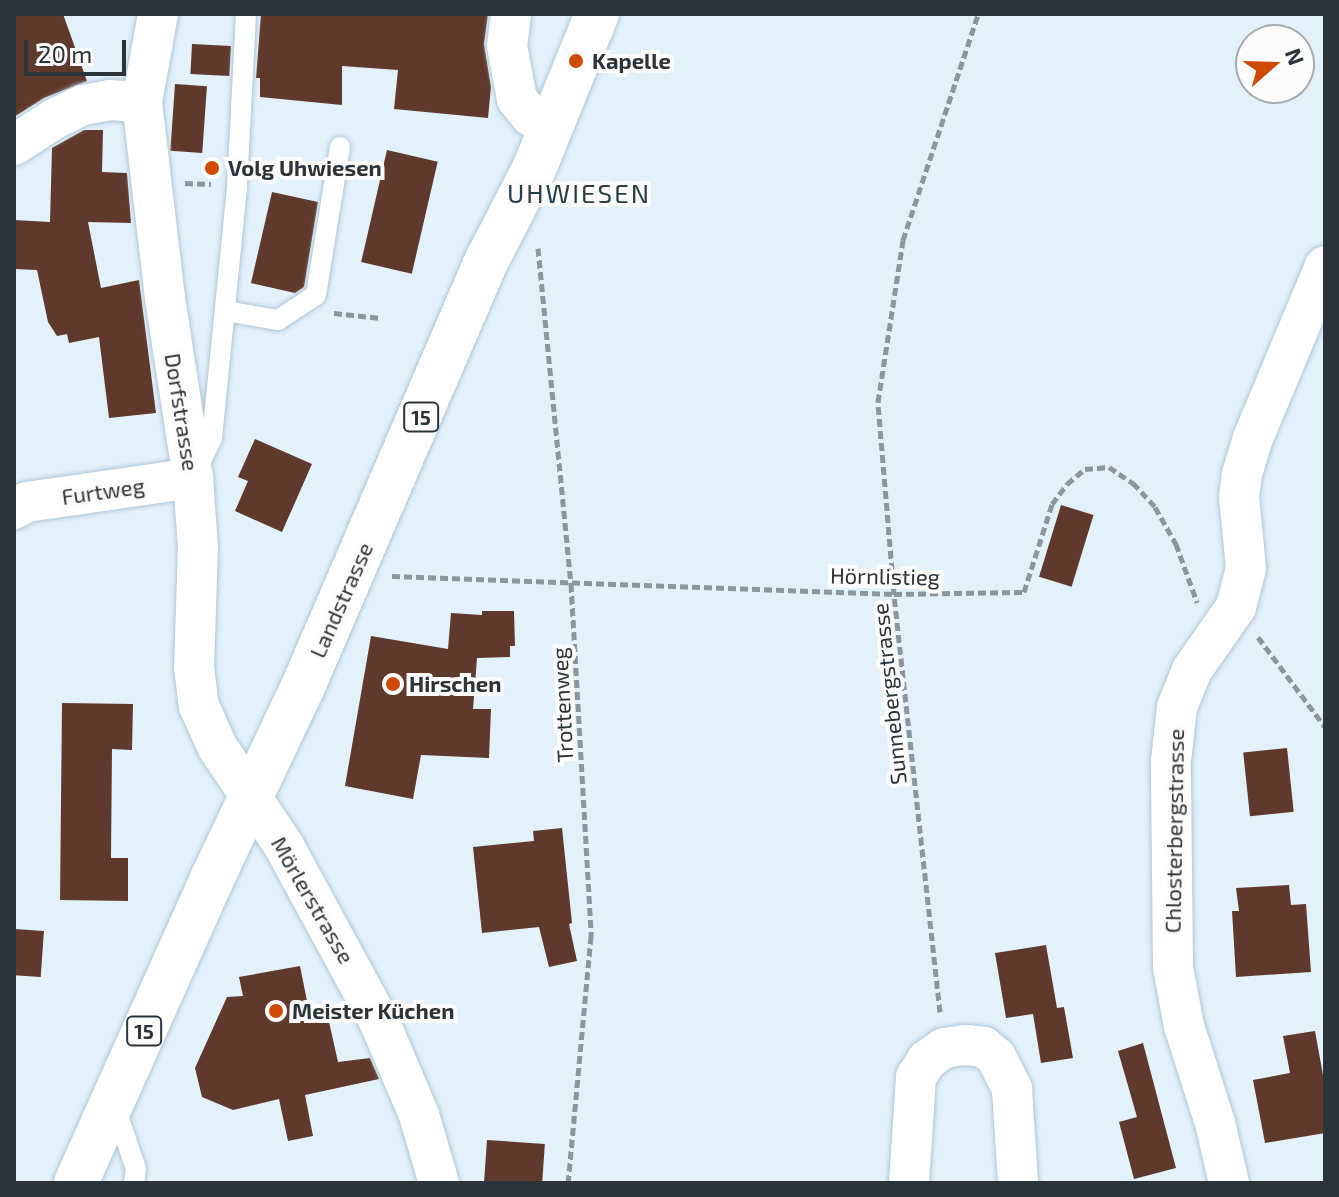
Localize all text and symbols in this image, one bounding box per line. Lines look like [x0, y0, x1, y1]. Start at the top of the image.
scale bar [28, 24, 130, 74]
north arrow [1235, 24, 1315, 104]
text: 20 m [38, 39, 92, 68]
text: N [1281, 45, 1311, 68]
place label: Kapelle [592, 48, 671, 74]
marker: Kapelle [567, 52, 585, 70]
place label: Volg Uhwiesen [228, 155, 382, 181]
marker: Volg Uhwiesen [203, 159, 221, 177]
district label: UHWIESEN [507, 177, 651, 209]
street label: Dorfstrasse [160, 351, 204, 473]
road number: 15 [403, 401, 439, 433]
street label: Furtweg [60, 472, 146, 510]
street label: Landstrasse [304, 538, 378, 662]
street label: Hörnlistieg [830, 562, 940, 590]
street label: Sunnebergstrasse [866, 602, 912, 786]
street label: Trottenweg [546, 647, 578, 763]
place label: Hirschen [409, 671, 501, 697]
marker: Hirschen [384, 675, 402, 693]
street label: Chlosterbergstrasse [1159, 729, 1189, 933]
street label: Mörlerstrasse [266, 832, 360, 968]
place label: Meister Küchen [292, 998, 455, 1024]
marker: Meister Küchen [267, 1002, 285, 1020]
road number: 15 [126, 1015, 162, 1047]

